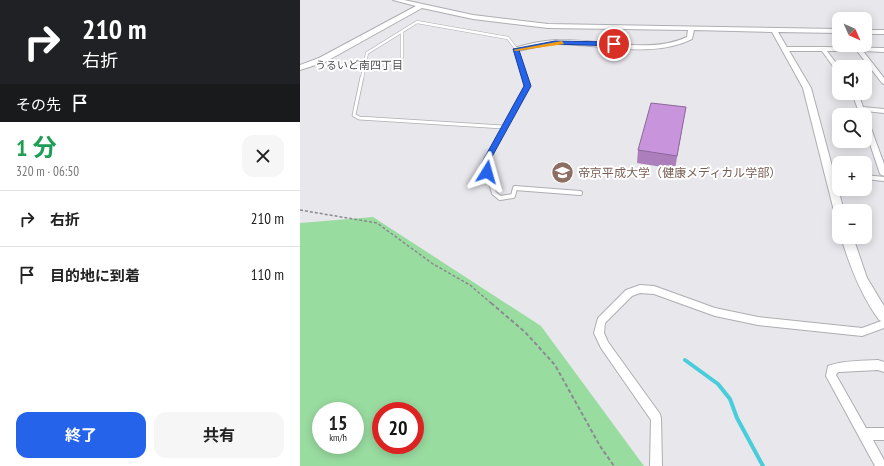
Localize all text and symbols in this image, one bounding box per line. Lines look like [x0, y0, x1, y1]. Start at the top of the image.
text: 210 m [82, 10, 146, 47]
north arrow [832, 12, 872, 52]
map controls [832, 12, 872, 244]
icon: right [16, 16, 68, 68]
pin [597, 27, 631, 61]
icon: arrive [603, 33, 625, 55]
text: 右折 [82, 49, 118, 72]
district label: うるいど南四丁目 [315, 58, 403, 72]
button: sound [832, 60, 872, 100]
icon: arrive [69, 92, 91, 114]
text: その先 [16, 95, 61, 114]
button: search [832, 108, 872, 148]
text: 1 分 [16, 132, 56, 163]
button: close [242, 135, 284, 177]
position arrow [466, 151, 508, 193]
button: + [832, 156, 872, 196]
school or university icon: 帝京平成大学（健康メディカル学部） [550, 160, 576, 186]
text: 320 m · 06:50 [16, 163, 79, 180]
place label: 帝京平成大学（健康メディカル学部） [578, 165, 781, 180]
button: − [832, 204, 872, 244]
icon: right [16, 208, 38, 230]
text: 210 m [251, 209, 284, 228]
text: 右折 [50, 210, 80, 229]
icon: arrive [16, 264, 38, 286]
text: 110 m [251, 265, 284, 284]
text: 目的地に到着 [50, 266, 140, 285]
speed limit sign: 20 [372, 402, 424, 454]
text: 15 [328, 410, 348, 436]
button: 終了 [16, 412, 146, 458]
button: 共有 [154, 412, 284, 458]
text: km/h [329, 431, 347, 444]

